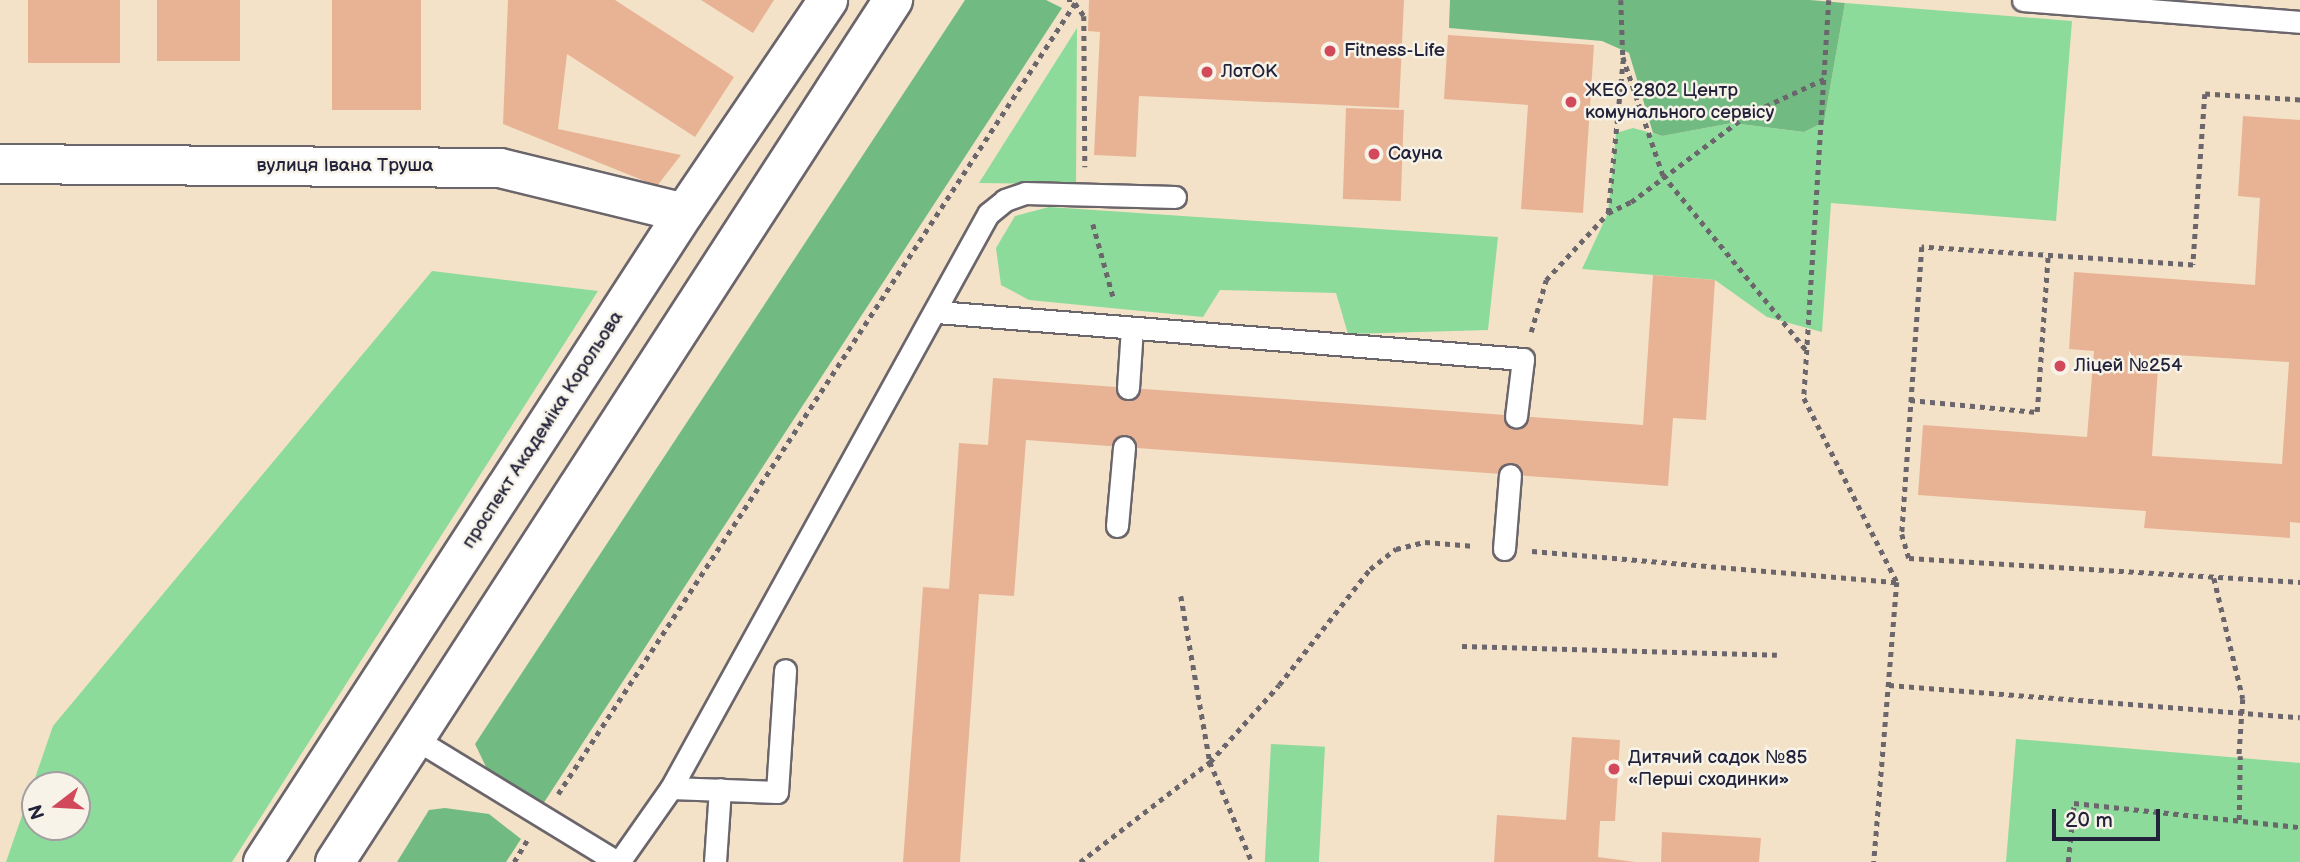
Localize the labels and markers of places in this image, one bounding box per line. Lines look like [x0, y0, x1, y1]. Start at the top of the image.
place label: Fitness-Life [1344, 40, 1445, 62]
marker: Fitness-Life [1322, 43, 1338, 59]
place label: ЛотОК [1221, 61, 1277, 83]
marker: ЛотОК [1199, 64, 1215, 80]
place label: ЖЕО 2802 Центр комунального сервісу [1585, 80, 1774, 124]
marker: ЖЕО 2802 Центр комунального сервісу [1563, 94, 1579, 110]
place label: Сауна [1388, 143, 1443, 165]
marker: Сауна [1366, 146, 1382, 162]
place label: Ліцей №254 [2074, 355, 2183, 377]
marker: Ліцей №254 [2052, 358, 2068, 374]
place label: Дитячий садок №85 «Перші сходинки» [1628, 747, 1807, 791]
marker: Дитячий садок №85 «Перші сходинки» [1606, 761, 1622, 777]

